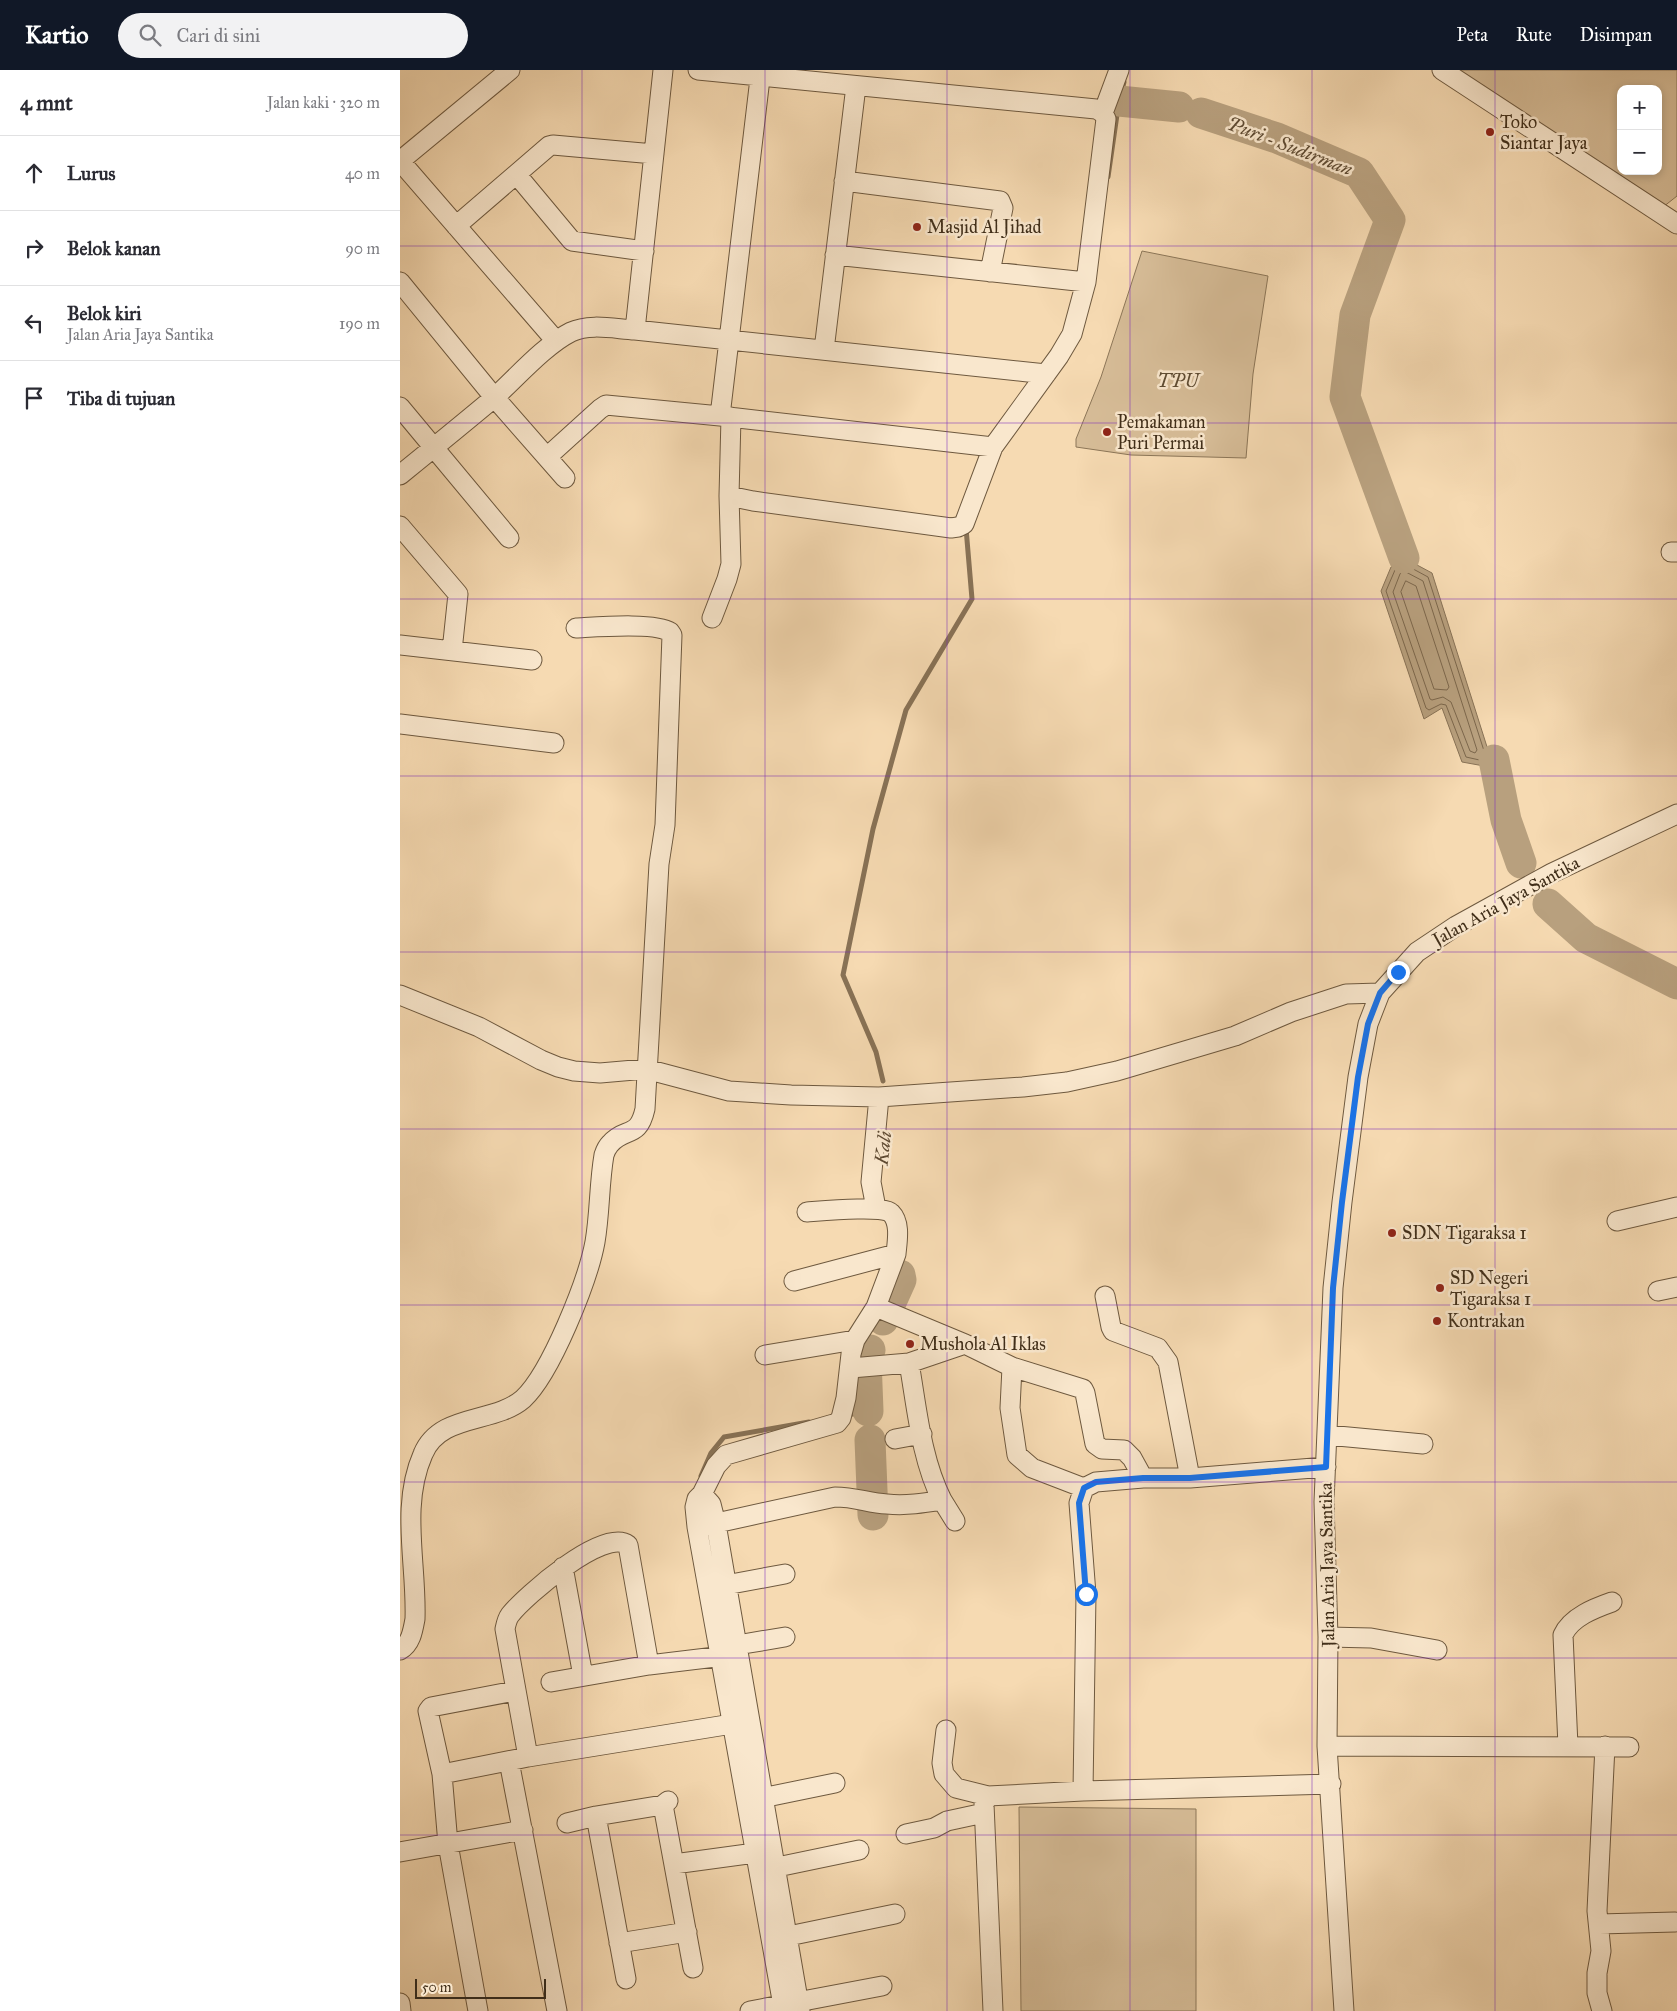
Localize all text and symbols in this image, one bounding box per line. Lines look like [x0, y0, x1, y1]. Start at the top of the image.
search box [118, 13, 468, 58]
text: Kartio [25, 20, 88, 50]
icon: search [136, 21, 164, 49]
text: Cari di sini [176, 24, 260, 47]
text: Peta [1457, 24, 1488, 46]
text: Rute [1516, 24, 1552, 46]
text: Disimpan [1580, 24, 1652, 46]
map controls [1617, 85, 1662, 175]
button: + [1617, 85, 1662, 130]
text: 4 mnt [20, 90, 73, 116]
text: Jalan kaki · 320 m [267, 93, 380, 112]
place label: Toko Siantar Jaya [1500, 111, 1588, 155]
water label: Puri - Sudirman [1224, 112, 1356, 180]
marker: Toko Siantar Jaya [1484, 126, 1496, 138]
button: − [1617, 130, 1662, 175]
icon: ahead [20, 159, 48, 187]
text: Lurus [67, 162, 115, 185]
text: 40 m [345, 164, 380, 183]
place label: Masjid Al Jihad [927, 216, 1042, 239]
marker: Masjid Al Jihad [911, 221, 923, 233]
icon: right [20, 234, 48, 262]
text: Belok kanan [67, 237, 161, 260]
text: 90 m [345, 239, 380, 258]
text: Belok kiri [67, 302, 141, 325]
icon: left [20, 309, 48, 337]
text: 190 m [339, 314, 380, 333]
text: Jalan Aria Jaya Santika [67, 325, 213, 344]
park label: TPU [1157, 370, 1202, 392]
icon: arrive [20, 384, 48, 412]
text: Tiba di tujuan [67, 387, 175, 410]
place label: Pemakaman Puri Permai [1117, 411, 1206, 454]
marker: Pemakaman Puri Permai [1101, 426, 1113, 438]
street label: Jalan Aria Jaya Santika [1427, 851, 1584, 952]
route end [1387, 961, 1410, 984]
water label: Kali [869, 1129, 897, 1167]
place label: SDN Tigaraksa 1 [1402, 1222, 1527, 1245]
marker: SDN Tigaraksa 1 [1386, 1227, 1398, 1239]
place label: SD Negeri Tigaraksa 1 [1450, 1267, 1531, 1311]
marker: SD Negeri Tigaraksa 1 [1434, 1282, 1446, 1294]
place label: Kontrakan [1447, 1310, 1525, 1332]
marker: Kontrakan [1431, 1315, 1443, 1327]
place label: Mushola Al Iklas [920, 1333, 1046, 1355]
marker: Mushola Al Iklas [904, 1338, 916, 1350]
street label: Jalan Aria Jaya Santika [1315, 1482, 1340, 1650]
route start [1075, 1583, 1098, 1606]
scale bar [415, 1976, 546, 1999]
text: 50 m [422, 1979, 451, 1996]

